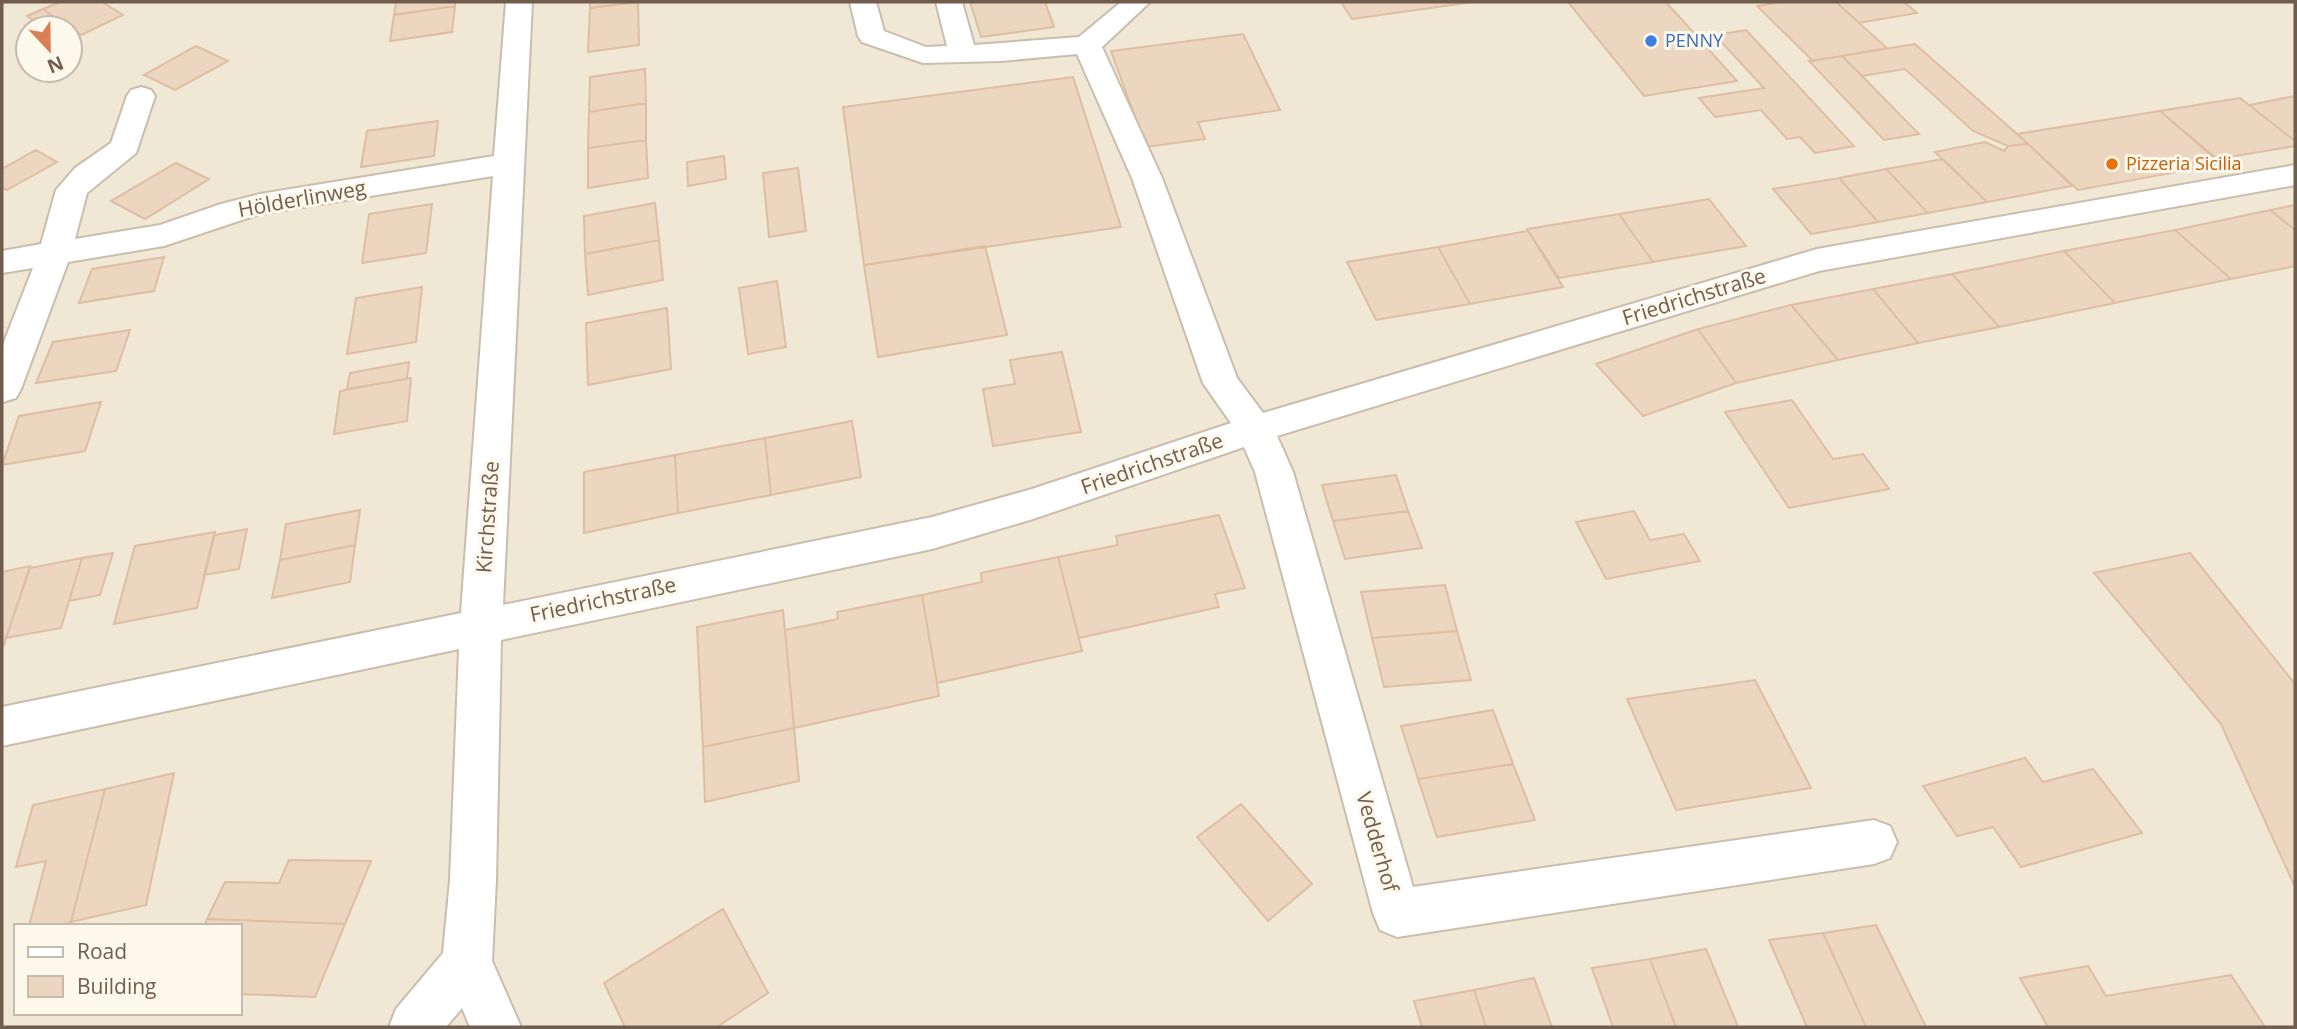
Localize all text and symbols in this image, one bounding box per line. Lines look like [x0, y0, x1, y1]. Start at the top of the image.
north arrow [14, 14, 84, 84]
place label: PENNY [1665, 28, 1724, 52]
marker: PENNY [1643, 33, 1659, 49]
text: N [43, 50, 67, 80]
place label: Pizzeria Sicilia [2126, 151, 2242, 175]
marker: Pizzeria Sicilia [2104, 156, 2120, 172]
street label: Hölderlinweg [236, 173, 368, 223]
street label: Friedrichstraße [1618, 261, 1769, 331]
street label: Friedrichstraße [1077, 426, 1227, 501]
street label: Kirchstraße [469, 460, 505, 574]
street label: Friedrichstraße [527, 570, 678, 628]
street label: Vedderhof [1350, 788, 1406, 897]
legend [14, 924, 242, 1015]
text: Road [77, 937, 127, 965]
text: Building [77, 972, 156, 1000]

